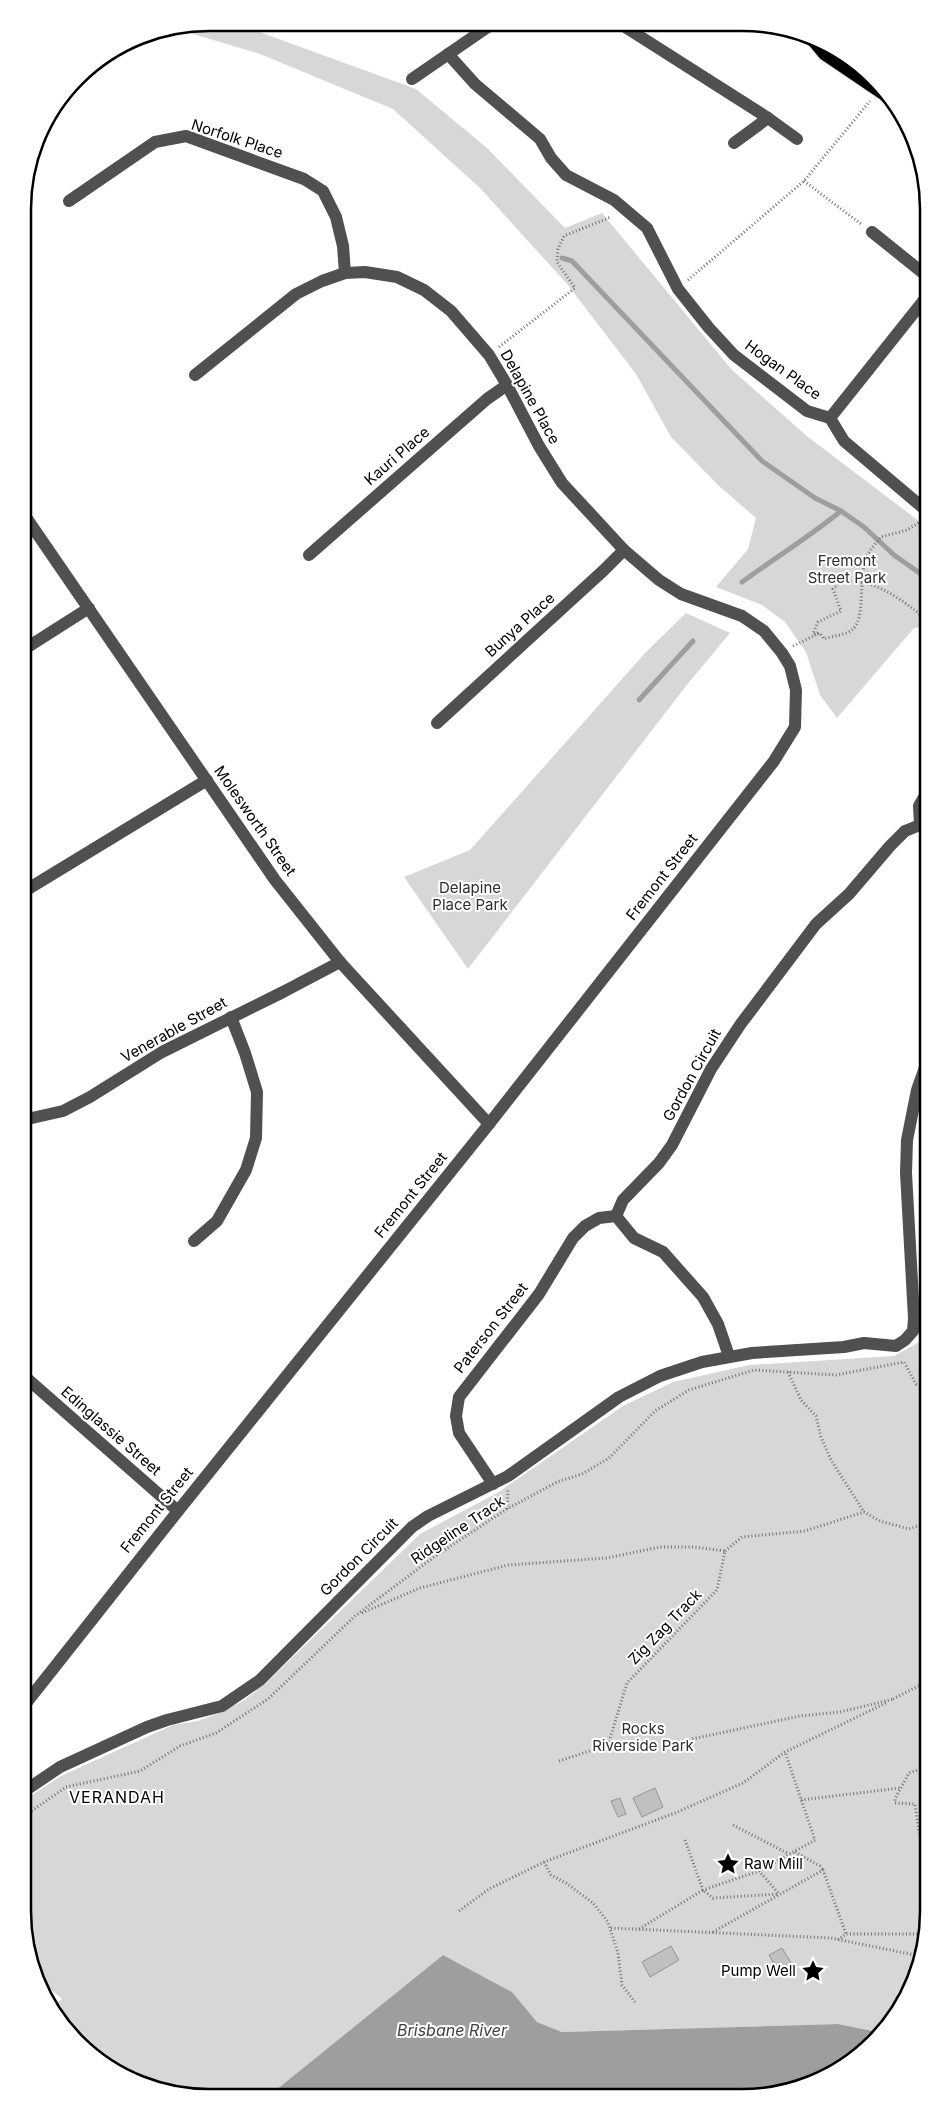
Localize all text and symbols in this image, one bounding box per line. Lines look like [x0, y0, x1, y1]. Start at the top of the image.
street label: Norfolk Place [189, 115, 285, 162]
street label: Hogan Place [741, 336, 825, 404]
street label: Delapine Place [497, 346, 564, 447]
street label: Kauri Place [360, 422, 433, 489]
park label: Fremont Street Park [808, 551, 887, 587]
street label: Bunya Place [481, 588, 558, 661]
street label: Molesworth Street [210, 762, 301, 879]
street label: Fremont Street [622, 829, 701, 924]
park label: Delapine Place Park [432, 878, 508, 914]
street label: Venerable Street [117, 993, 230, 1067]
street label: Gordon Circuit [658, 1025, 725, 1124]
street label: Fremont Street [370, 1148, 451, 1241]
street label: Paterson Street [449, 1279, 532, 1377]
street label: Edinglassie Street [57, 1382, 165, 1479]
street label: Fremont Street [116, 1463, 197, 1556]
street label: Ridgeline Track [407, 1491, 509, 1568]
street label: Gordon Circuit [316, 1514, 402, 1600]
street label: Zig Zag Track [624, 1584, 706, 1668]
park label: Rocks Riverside Park [592, 1719, 695, 1755]
district label: VERANDAH [69, 1787, 165, 1807]
place icon: Raw Mill [715, 1851, 741, 1877]
place label: Raw Mill [744, 1854, 803, 1873]
place icon: Pump Well [800, 1958, 826, 1984]
place label: Pump Well [721, 1961, 796, 1980]
water label: Brisbane River [397, 2020, 508, 2040]

